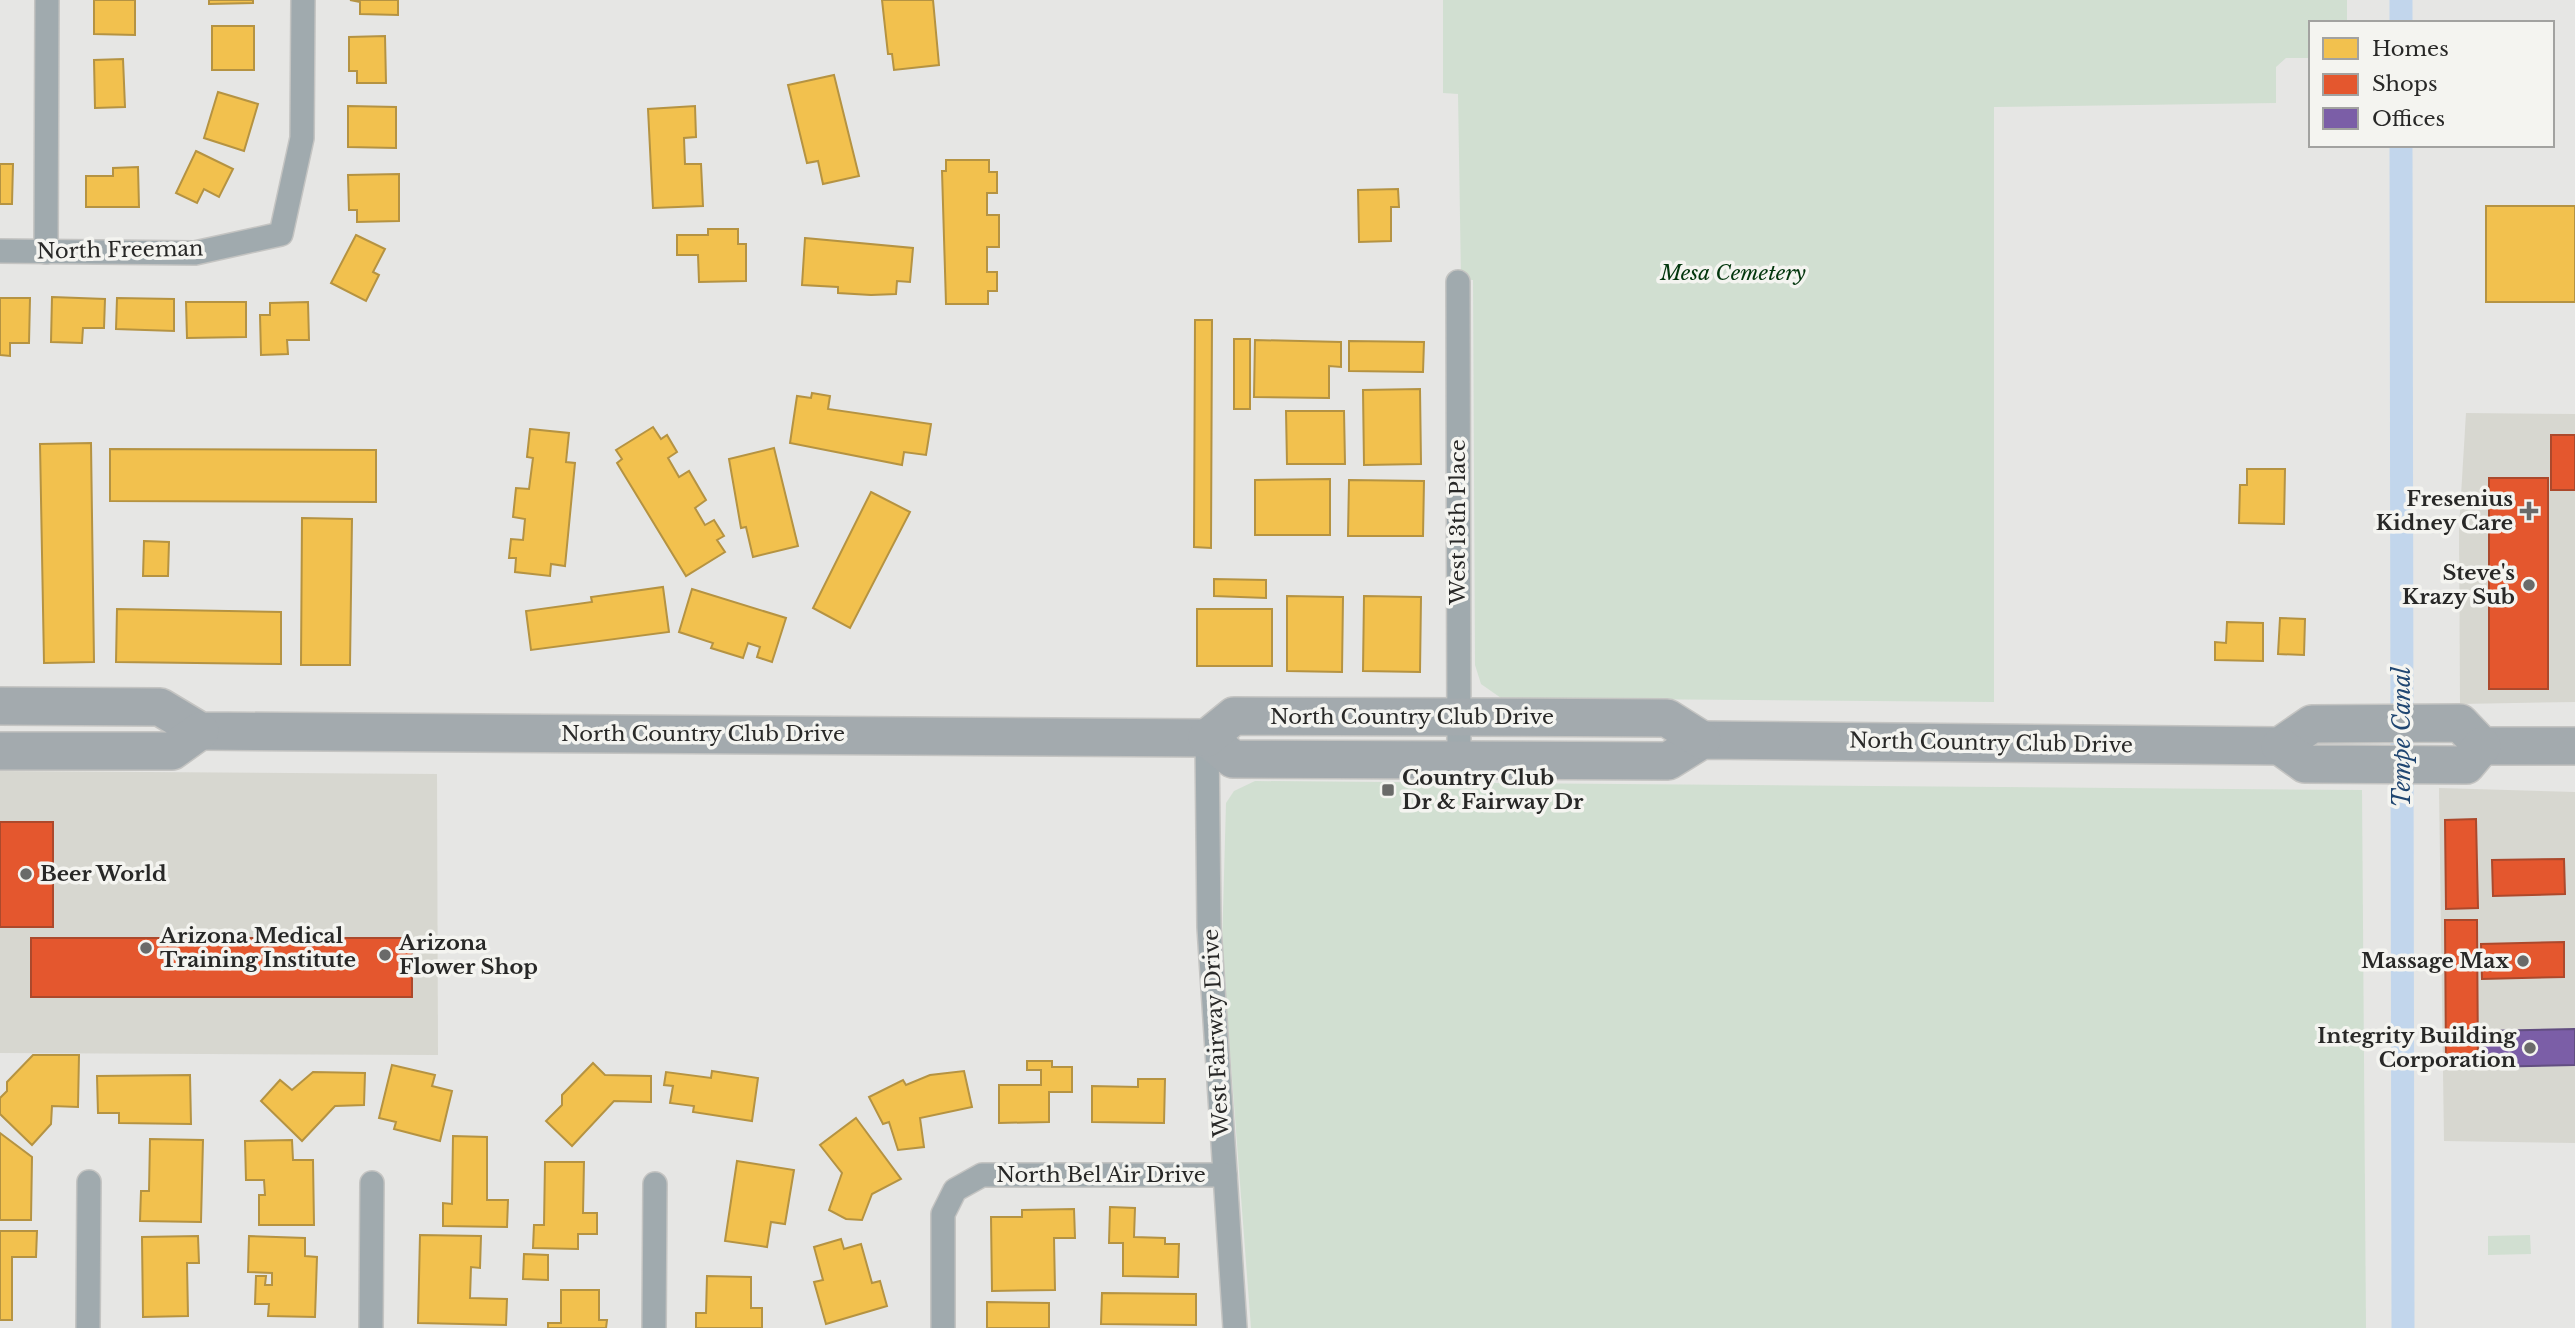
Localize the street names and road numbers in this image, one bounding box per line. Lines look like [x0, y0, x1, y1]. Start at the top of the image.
street label: North Freeman [36, 236, 204, 264]
street label: West 13th Place [1445, 439, 1471, 606]
street label: North Country Club Drive [1270, 704, 1554, 730]
street label: North Country Club Drive [561, 721, 845, 747]
street label: North Country Club Drive [1849, 728, 2133, 758]
street label: West Fairway Drive [1198, 928, 1234, 1139]
street label: North Bel Air Drive [996, 1162, 1206, 1188]

